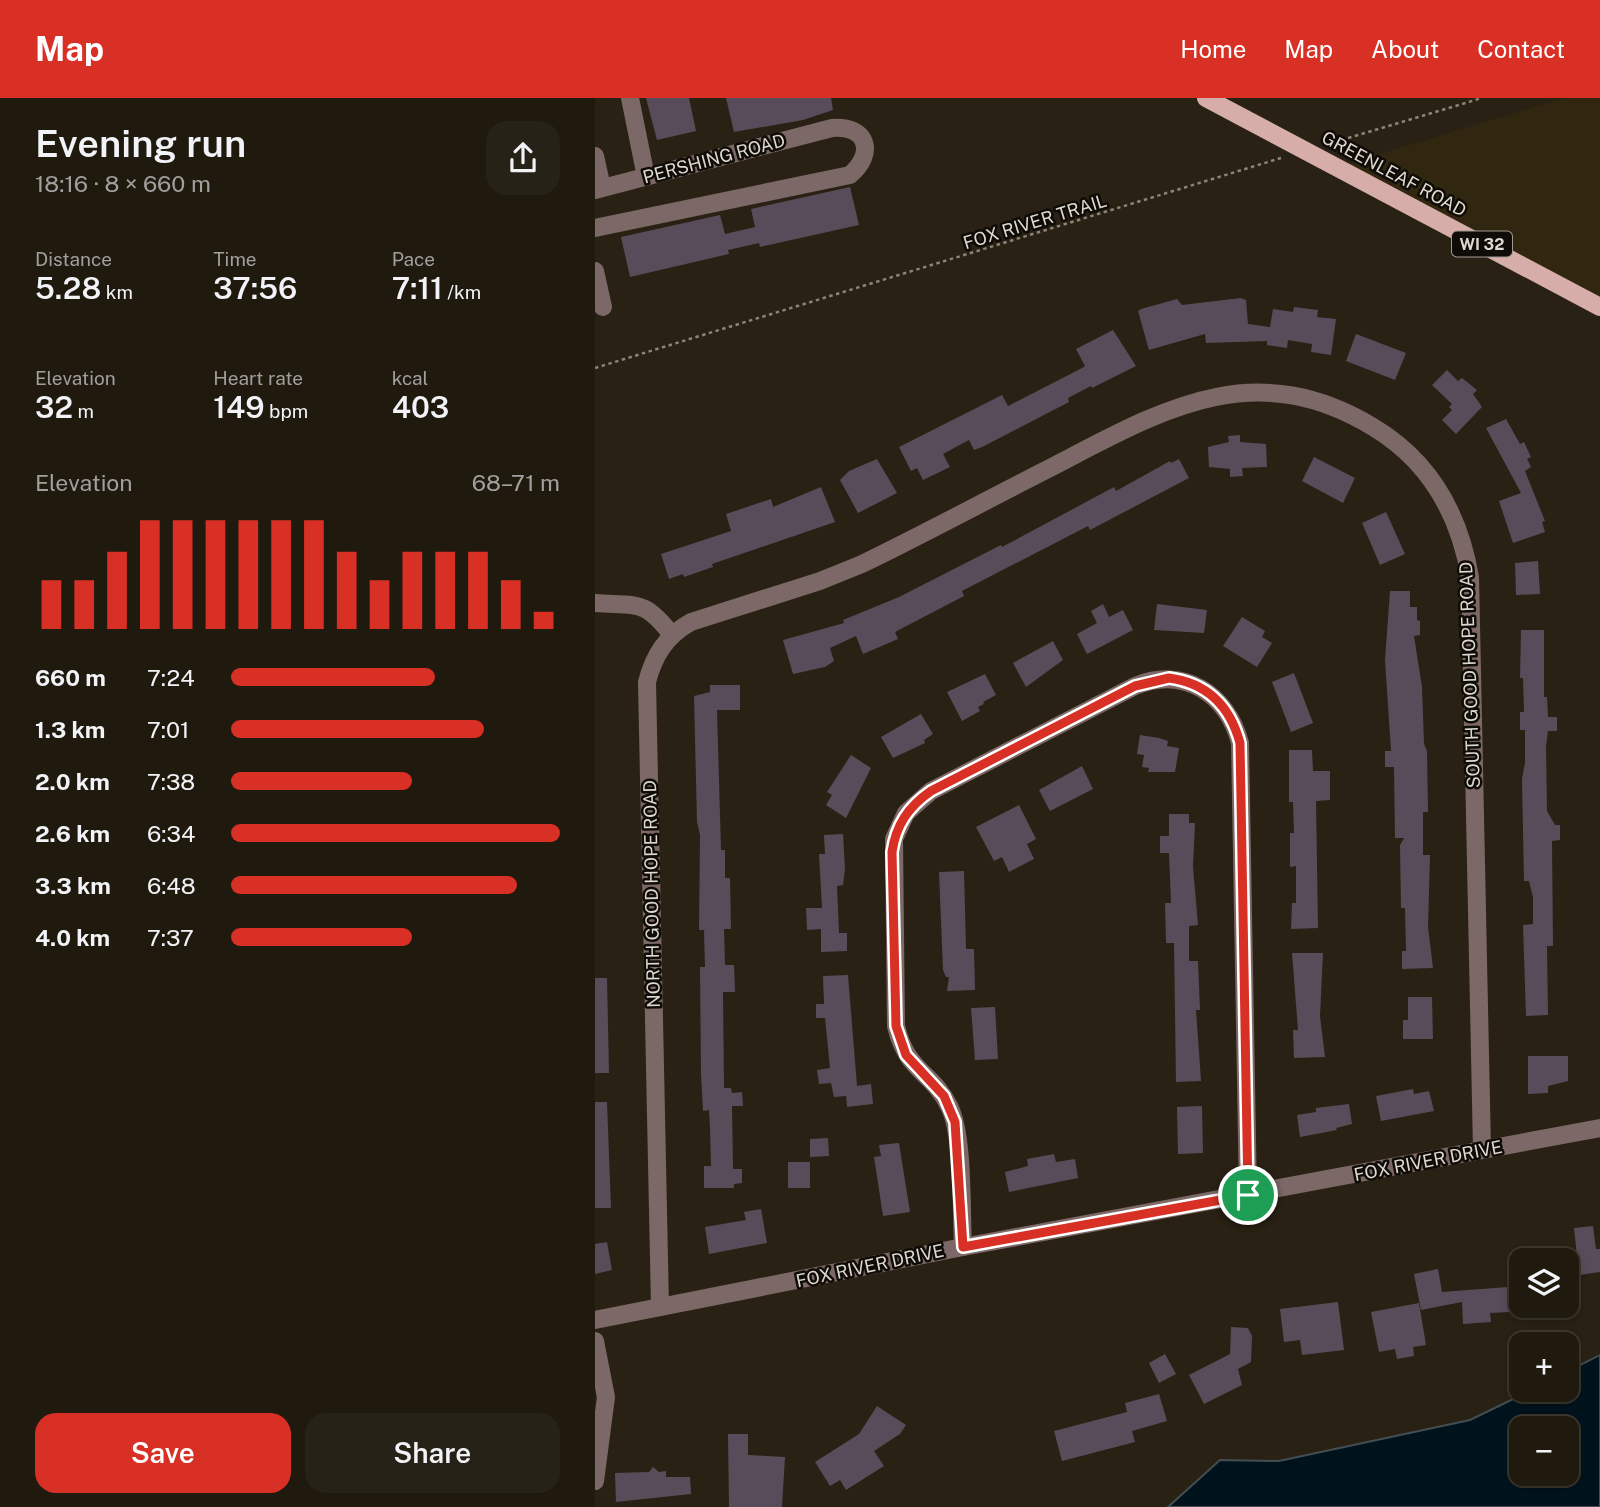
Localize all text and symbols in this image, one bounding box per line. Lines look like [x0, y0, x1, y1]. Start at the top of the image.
text: Map [35, 30, 104, 68]
text: Home [1180, 35, 1246, 63]
text: Map [1284, 35, 1333, 63]
text: About [1371, 35, 1439, 63]
text: Contact [1477, 35, 1565, 63]
text: Evening run [35, 121, 246, 166]
button: share [486, 121, 560, 195]
street label: GREENLEAF ROAD [1318, 127, 1470, 221]
street label: PERSHING ROAD [640, 129, 787, 188]
text: 18:16 · 8 × 660 m [35, 170, 211, 197]
street label: FOX RIVER TRAIL [961, 190, 1109, 253]
road number: WI 32 [1452, 232, 1512, 256]
text: Distance [35, 248, 112, 270]
text: Time [213, 248, 257, 270]
text: Pace [392, 248, 435, 270]
text: 5.28 [35, 270, 101, 306]
text: 37:56 [213, 270, 297, 306]
text: 7:11 [392, 270, 443, 306]
text: km [101, 281, 133, 303]
text: /km [443, 281, 481, 303]
text: Elevation [35, 367, 116, 389]
text: Heart rate [213, 367, 303, 389]
text: kcal [392, 367, 428, 389]
text: 32 [35, 389, 73, 425]
text: 149 [213, 389, 264, 425]
text: 403 [392, 389, 449, 425]
text: m [73, 400, 94, 422]
text: bpm [264, 400, 308, 422]
text: Elevation [35, 469, 133, 496]
text: 68–71 m [472, 469, 560, 496]
street label: SOUTH GOOD HOPE ROAD [1455, 561, 1484, 789]
text: 660 m [35, 664, 106, 691]
text: 7:24 [147, 664, 195, 691]
text: 1.3 km [35, 716, 105, 743]
text: 7:01 [147, 716, 189, 743]
text: 2.0 km [35, 768, 110, 795]
text: 7:38 [147, 768, 195, 795]
street label: NORTH GOOD HOPE ROAD [639, 780, 664, 1008]
text: 2.6 km [35, 820, 110, 847]
text: 6:34 [147, 820, 195, 847]
text: 3.3 km [35, 872, 111, 899]
text: 6:48 [147, 872, 196, 899]
text: 4.0 km [35, 924, 110, 951]
text: 7:37 [147, 924, 194, 951]
street label: FOX RIVER DRIVE [1352, 1136, 1504, 1185]
pin [1218, 1165, 1278, 1225]
icon: arrive [1229, 1176, 1267, 1214]
street label: FOX RIVER DRIVE [794, 1240, 946, 1291]
map controls [1509, 1248, 1579, 1486]
button: layers [1509, 1248, 1579, 1318]
button: + [1509, 1332, 1579, 1402]
button: Save [35, 1413, 291, 1493]
button: Share [305, 1413, 560, 1493]
button: − [1509, 1416, 1579, 1486]

